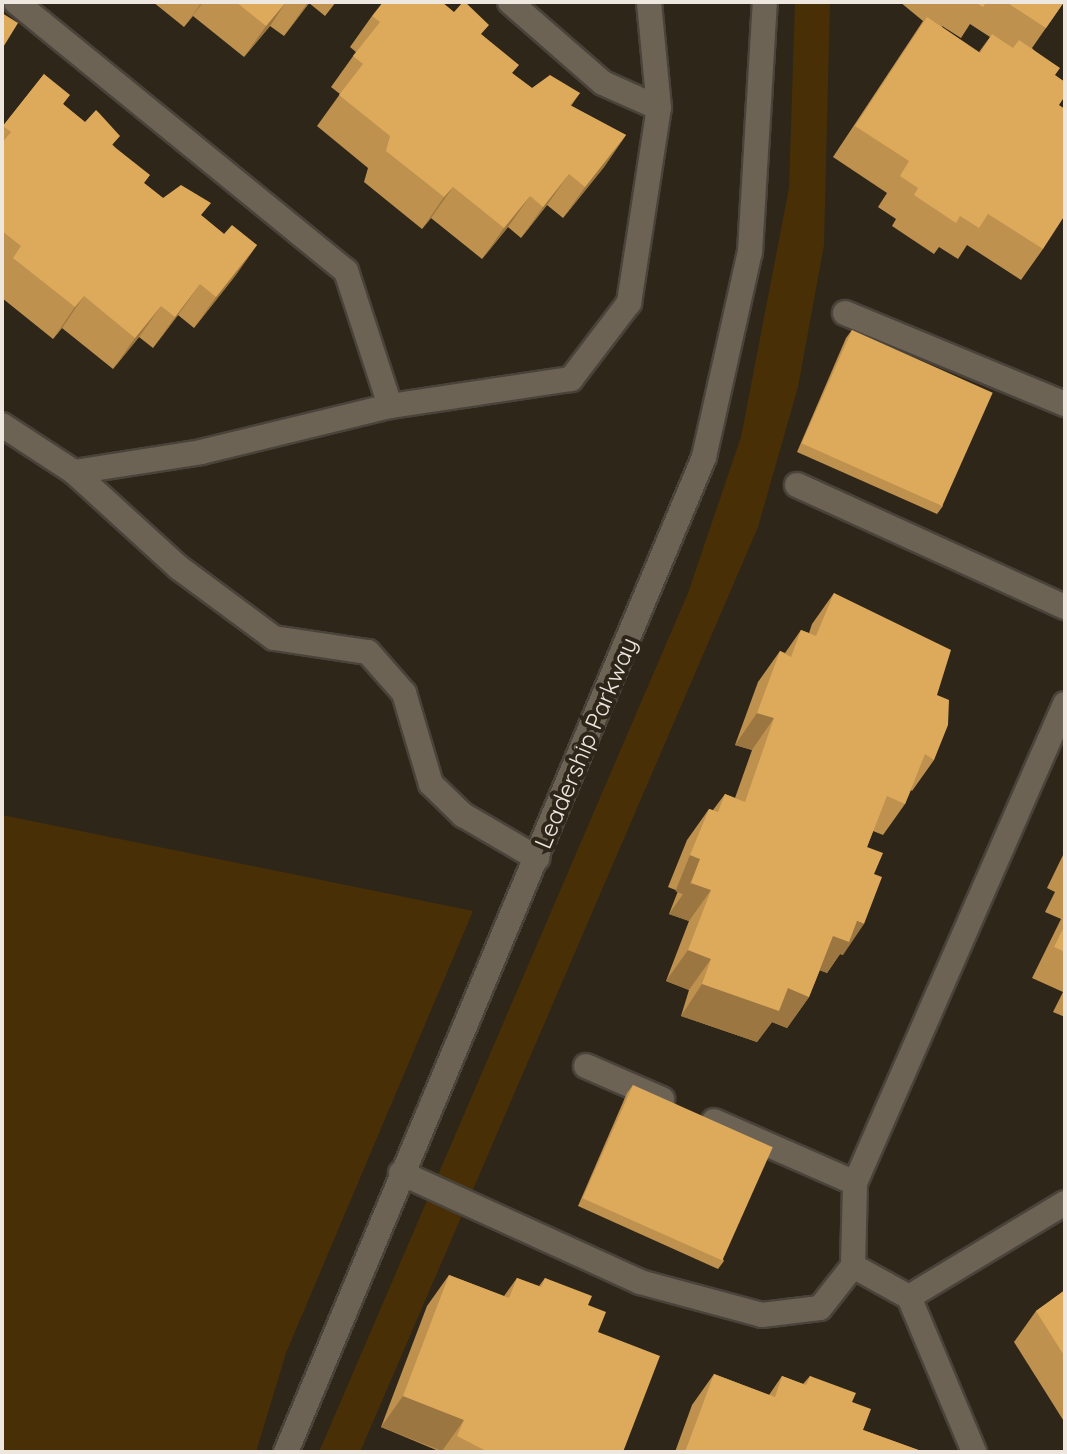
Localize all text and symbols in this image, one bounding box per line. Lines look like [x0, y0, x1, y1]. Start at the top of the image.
street label: Leadership Parkway [528, 633, 644, 853]

